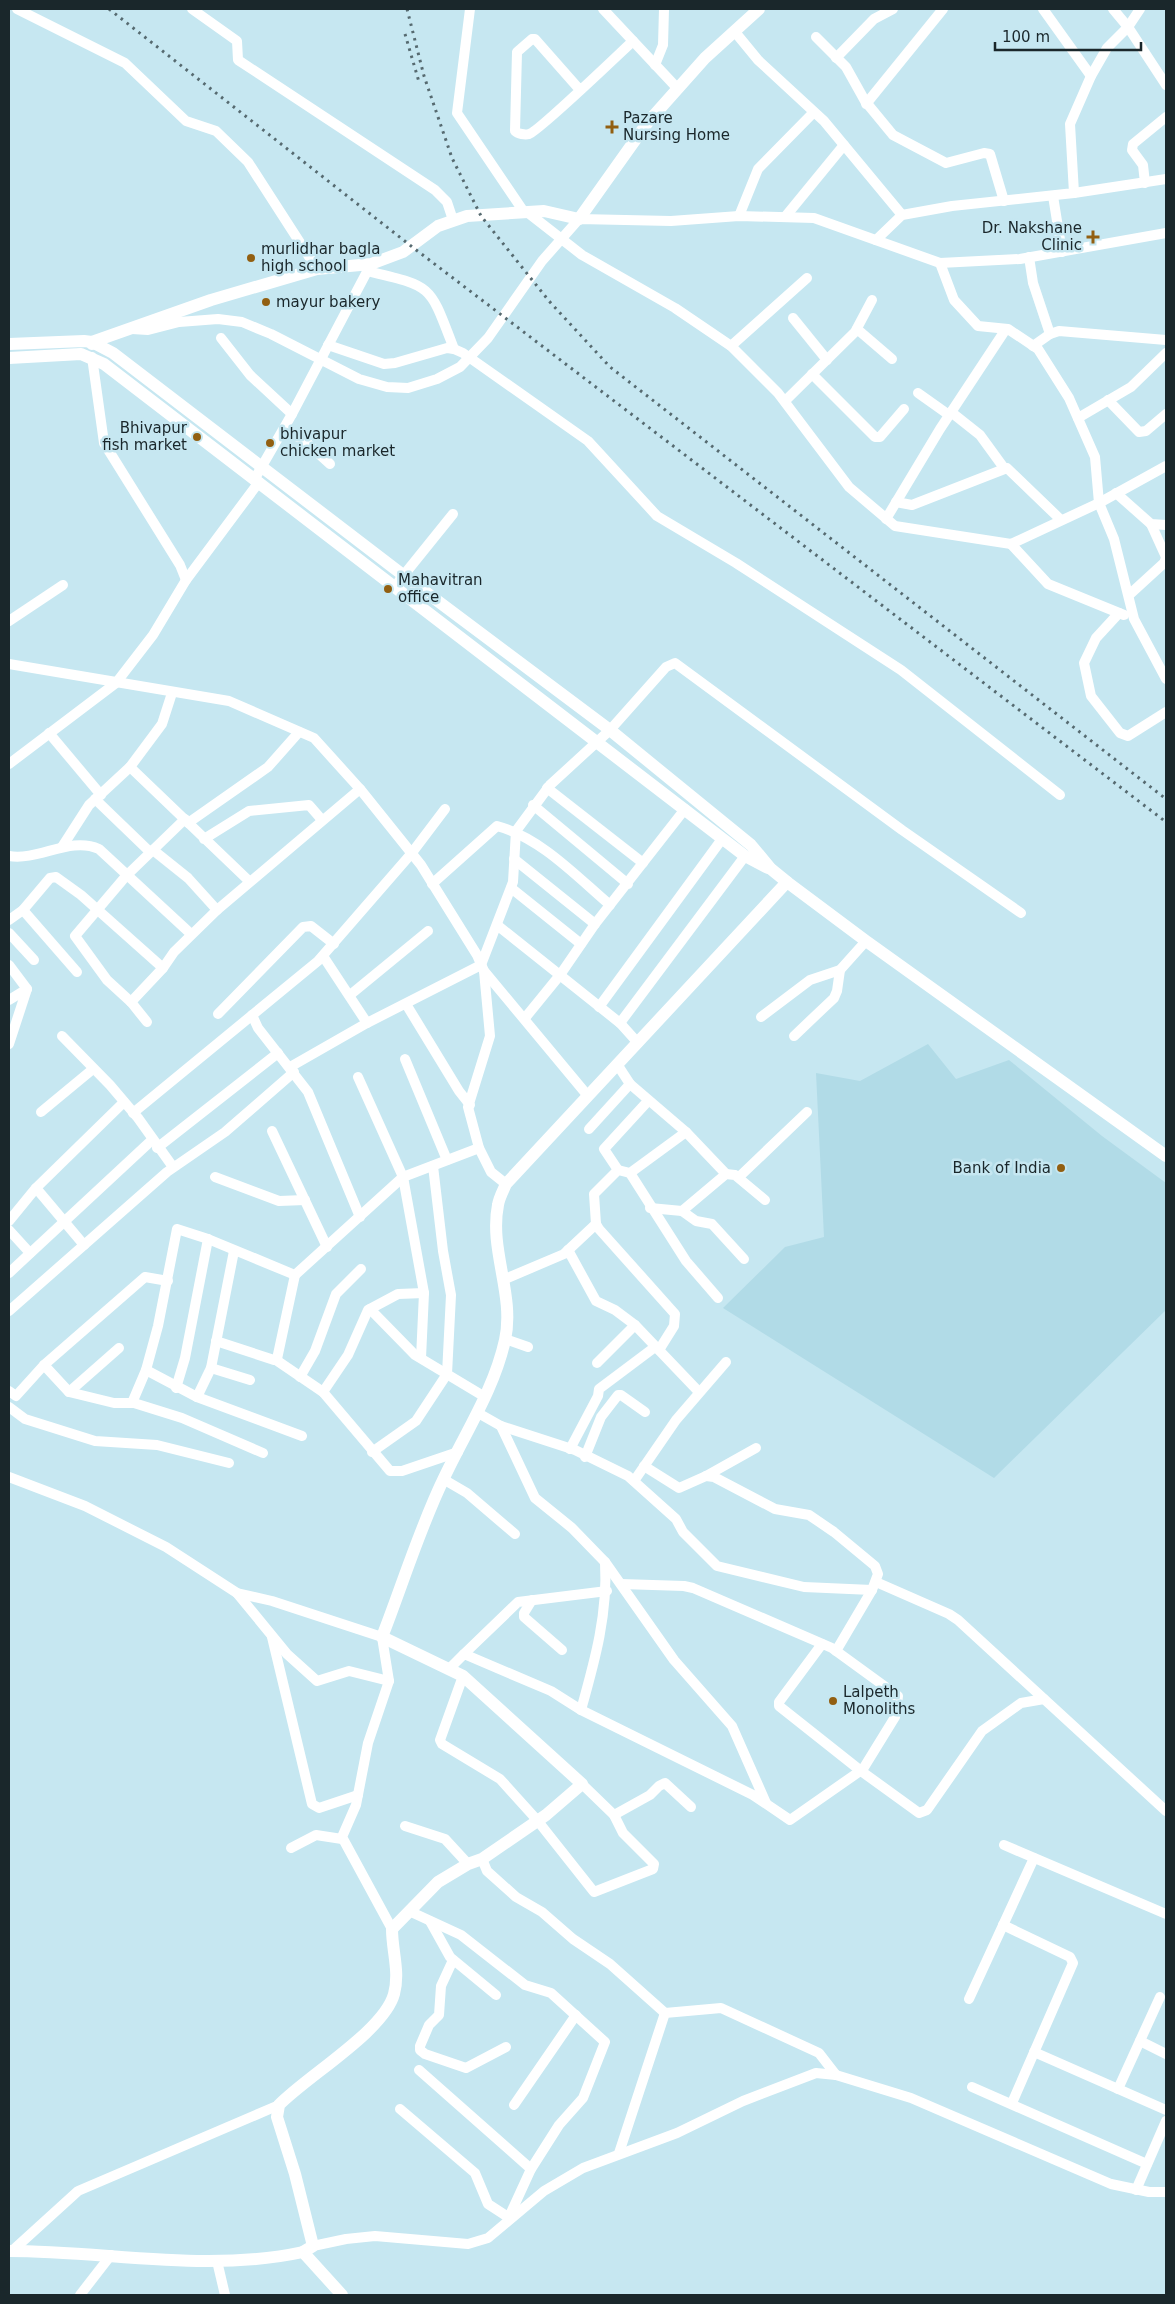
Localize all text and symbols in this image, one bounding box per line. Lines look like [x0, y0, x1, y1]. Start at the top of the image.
scale bar [995, 20, 1141, 52]
text: 100 m [1002, 28, 1050, 46]
place label: Pazare Nursing Home [623, 109, 730, 144]
marker: Pazare Nursing Home [605, 120, 619, 134]
place label: Dr. Nakshane Clinic [982, 219, 1082, 254]
marker: Dr. Nakshane Clinic [1086, 230, 1100, 244]
place label: murlidhar bagla high school [261, 240, 380, 275]
marker: murlidhar bagla high school [245, 252, 257, 264]
place label: mayur bakery [276, 293, 380, 311]
marker: mayur bakery [260, 296, 272, 308]
place label: Bhivapur fish market [102, 419, 188, 454]
place label: bhivapur chicken market [280, 425, 395, 460]
marker: Bhivapur fish market [191, 431, 203, 443]
marker: bhivapur chicken market [264, 437, 276, 449]
place label: Mahavitran office [398, 571, 483, 606]
marker: Mahavitran office [382, 583, 394, 595]
place label: Bank of India [953, 1159, 1051, 1177]
marker: Bank of India [1055, 1162, 1067, 1174]
place label: Lalpeth Monoliths [843, 1683, 916, 1718]
marker: Lalpeth Monoliths [827, 1695, 839, 1707]

